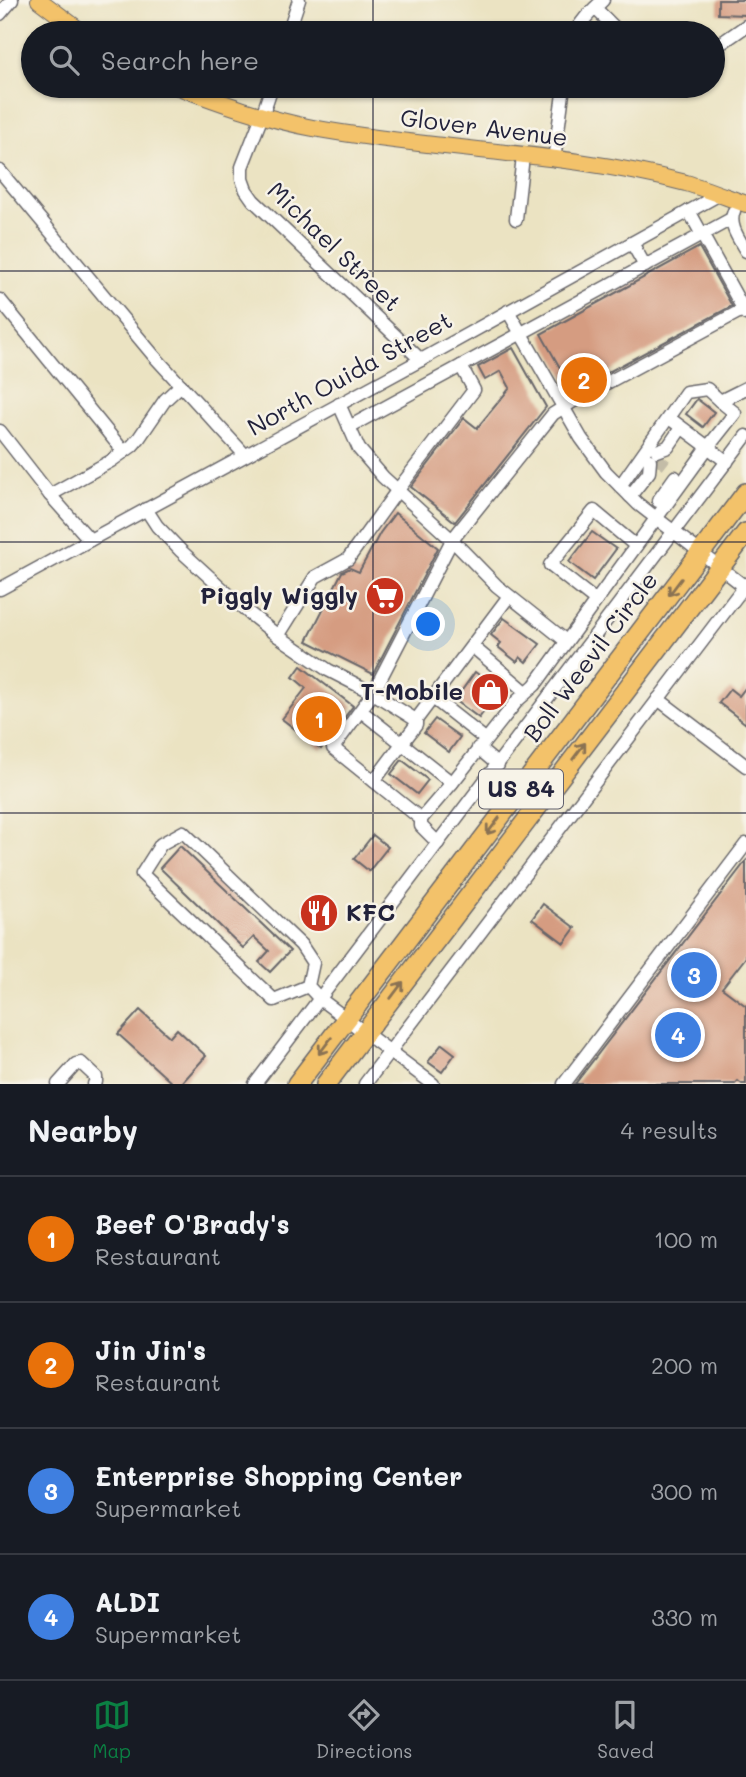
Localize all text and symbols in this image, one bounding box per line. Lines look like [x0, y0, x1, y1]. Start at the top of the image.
search box [21, 21, 725, 98]
icon: search [45, 41, 83, 79]
text: Search here [101, 43, 259, 77]
street label: Glover Avenue [399, 101, 570, 152]
street label: Michael Street [262, 174, 408, 318]
street label: North Ouida Street [241, 303, 457, 442]
pin: 2 [561, 354, 607, 406]
street label: Boll Weevil Circle [516, 565, 664, 747]
supermarket icon: Piggly Wiggly [364, 575, 406, 617]
one-way arrow [668, 577, 683, 596]
place label: Piggly Wiggly [200, 579, 358, 610]
your location [411, 607, 445, 641]
shop icon: T-Mobile [469, 671, 511, 713]
place label: T-Mobile [361, 675, 463, 706]
pin: 1 [296, 693, 342, 745]
one-way arrow [572, 742, 587, 761]
road number: US 84 [479, 769, 563, 808]
one-way arrow [485, 816, 500, 835]
restaurant icon: KFC [298, 892, 340, 934]
place label: KFC [346, 896, 395, 927]
pin: 3 [671, 949, 717, 1001]
one-way arrow [389, 981, 404, 1000]
pin: 4 [655, 1009, 701, 1061]
one-way arrow [318, 1037, 333, 1055]
text: Nearby [28, 1110, 138, 1150]
text: 4 results [621, 1115, 718, 1145]
text: Beef O'Brady's [95, 1207, 290, 1241]
text: 1 [46, 1224, 56, 1254]
text: 100 m [654, 1224, 718, 1254]
text: Restaurant [95, 1241, 221, 1271]
text: Jin Jin's [95, 1333, 206, 1367]
text: 2 [45, 1350, 57, 1380]
text: 200 m [651, 1350, 718, 1380]
text: Restaurant [95, 1367, 221, 1397]
text: Enterprise Shopping Center [95, 1459, 463, 1493]
text: 3 [44, 1476, 58, 1506]
text: 300 m [650, 1476, 718, 1506]
text: Supermarket [95, 1493, 241, 1523]
text: ALDI [95, 1585, 160, 1619]
text: 4 [44, 1602, 58, 1632]
text: 330 m [651, 1602, 718, 1632]
text: Supermarket [95, 1619, 241, 1649]
tab: Map [92, 1696, 131, 1763]
tab: Directions [316, 1696, 412, 1763]
tab: Saved [597, 1696, 654, 1763]

